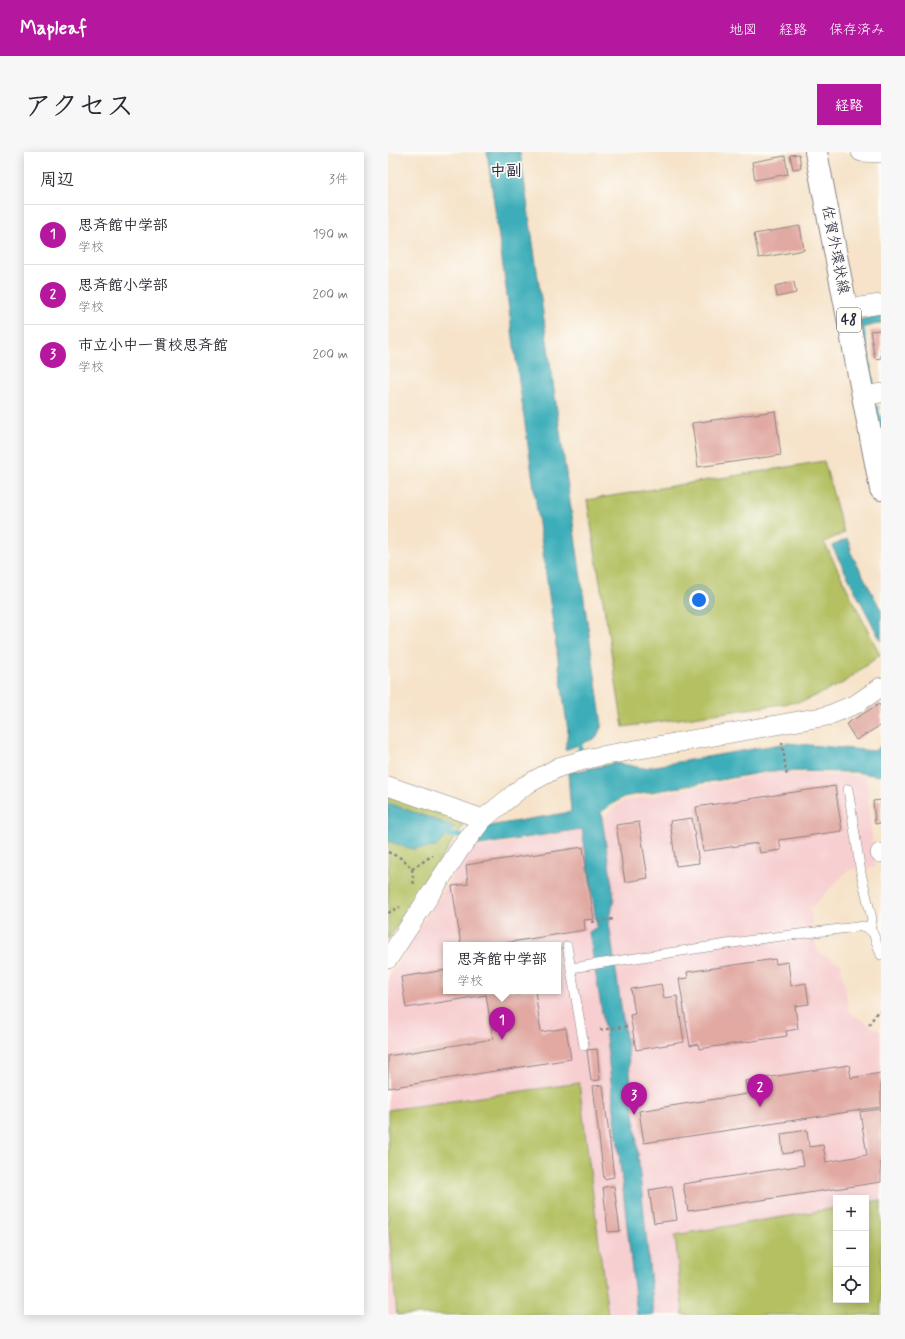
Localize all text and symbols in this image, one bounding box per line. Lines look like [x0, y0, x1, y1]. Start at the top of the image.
text: Mapleaf [20, 16, 87, 41]
text: 地図 [729, 21, 757, 39]
text: 経路 [779, 21, 807, 39]
text: 保存済み [829, 21, 885, 39]
button: 経路 [817, 84, 881, 125]
text: アクセス [24, 89, 134, 126]
district label: 中副 [490, 161, 522, 182]
text: 周辺 [40, 169, 74, 191]
text: 3件 [329, 171, 348, 188]
street label: 佐賀外環状線 [817, 204, 853, 296]
text: 思斉館中学部 [78, 216, 168, 236]
text: 1 [50, 226, 56, 243]
text: 190 m [313, 226, 348, 243]
text: 学校 [78, 239, 104, 256]
text: 思斉館小学部 [78, 276, 168, 296]
text: 2 [50, 286, 56, 303]
text: 200 m [313, 286, 348, 303]
text: 学校 [78, 299, 104, 316]
road number: 48 [837, 308, 861, 332]
text: 市立小中一貫校思斉館 [78, 336, 228, 356]
text: 3 [50, 346, 56, 363]
text: 200 m [313, 346, 348, 363]
text: 学校 [78, 359, 104, 376]
your location [689, 590, 709, 610]
popup [443, 942, 561, 994]
text: 思斉館中学部 [457, 950, 547, 970]
text: 学校 [457, 973, 483, 990]
pin: 1 [489, 1007, 515, 1040]
pin: 2 [747, 1074, 773, 1107]
pin: 3 [621, 1082, 647, 1115]
map controls [833, 1195, 869, 1303]
button: + [833, 1195, 869, 1231]
button: − [833, 1231, 869, 1267]
button: locate [833, 1267, 869, 1303]

